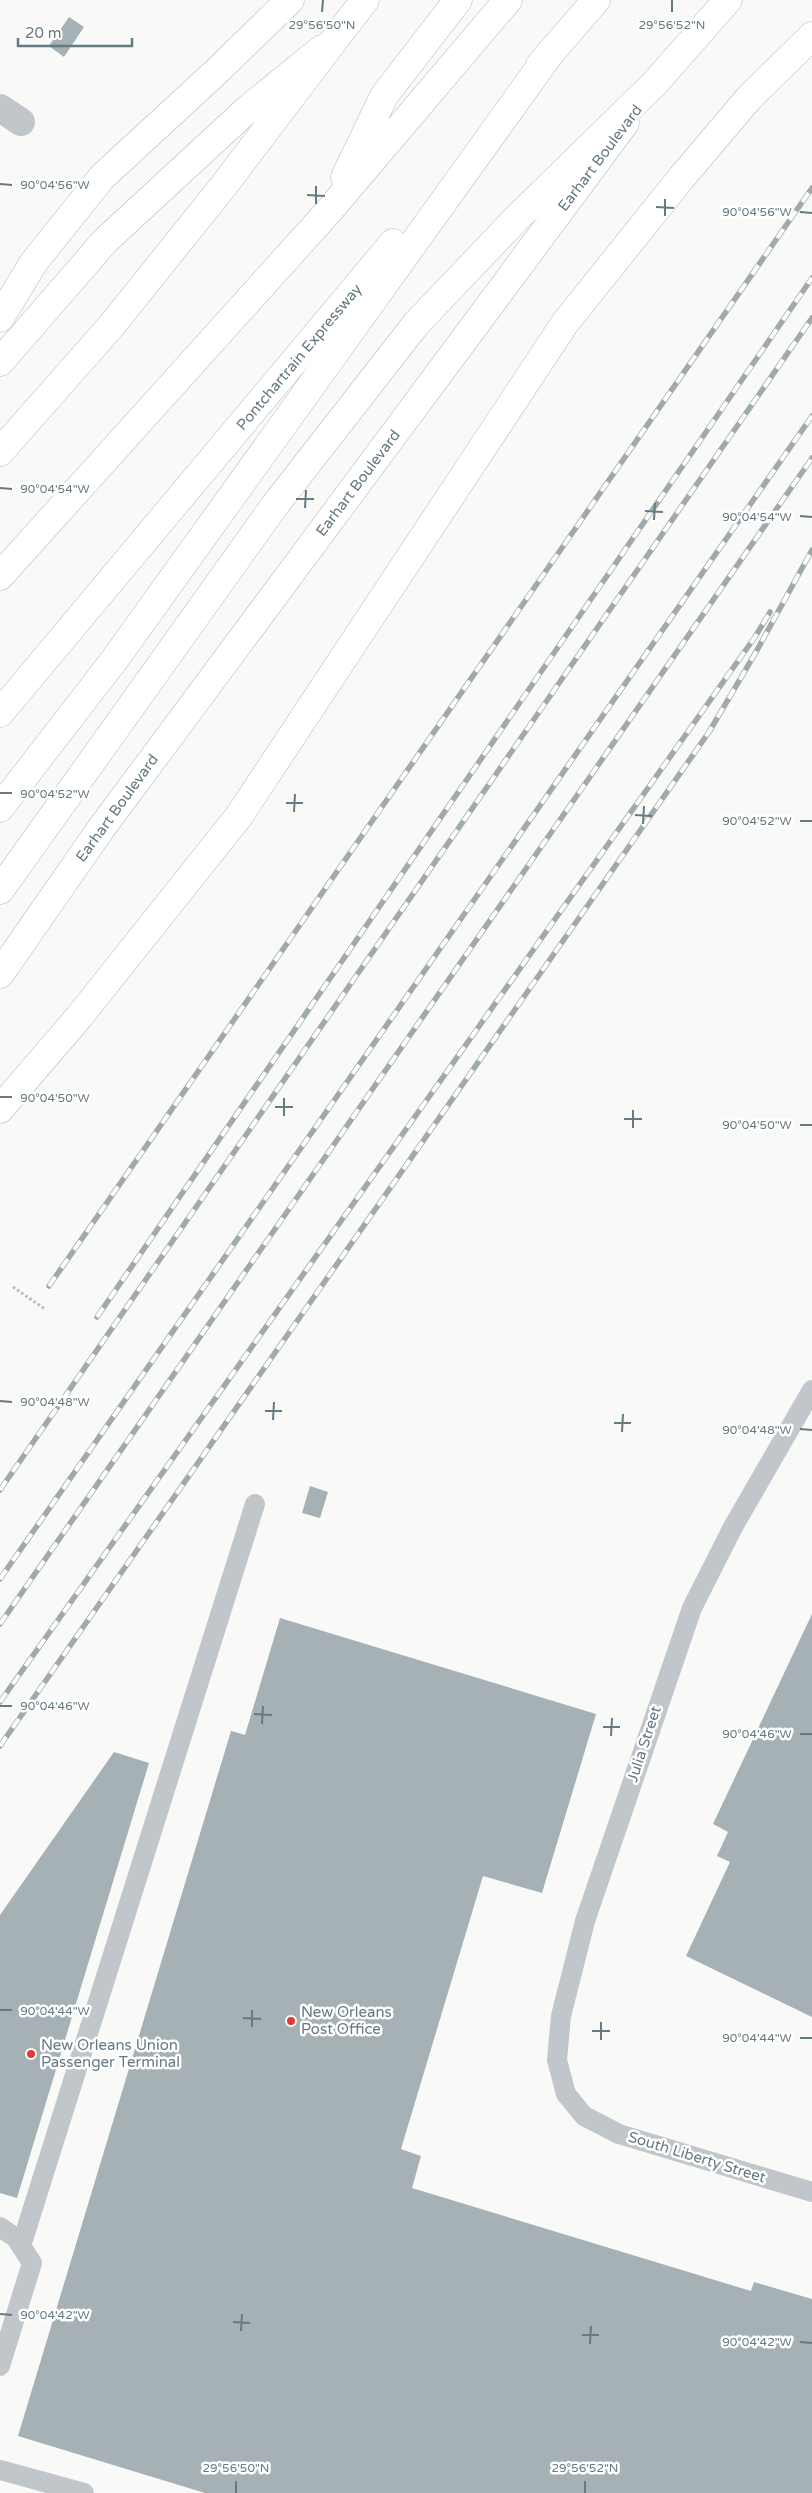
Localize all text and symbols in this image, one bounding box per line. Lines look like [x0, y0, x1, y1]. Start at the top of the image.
scale bar [18, 15, 131, 47]
text: 29°56'50"N [289, 18, 356, 32]
text: 29°56'52"N [639, 18, 706, 32]
text: 20 m [25, 24, 62, 42]
street label: Earhart Boulevard [554, 101, 646, 215]
text: 90°04'56"W [20, 178, 90, 192]
text: 90°04'56"W [722, 205, 792, 219]
street label: Pontchartrain Expressway [233, 280, 365, 434]
street label: Earhart Boulevard [312, 426, 404, 540]
text: 90°04'54"W [20, 482, 90, 496]
text: 90°04'54"W [722, 510, 792, 524]
street label: Earhart Boulevard [72, 751, 162, 865]
text: 90°04'52"W [20, 787, 90, 801]
text: 90°04'52"W [722, 814, 792, 828]
text: 90°04'50"W [20, 1091, 90, 1105]
text: 90°04'50"W [722, 1118, 792, 1132]
text: 90°04'48"W [20, 1395, 90, 1409]
text: 90°04'48"W [722, 1423, 792, 1437]
text: 90°04'46"W [20, 1699, 90, 1713]
street label: Julia Street [623, 1703, 665, 1784]
text: 90°04'46"W [722, 1727, 792, 1741]
place label: New Orleans Post Office [301, 2003, 392, 2038]
text: 90°04'44"W [20, 2004, 90, 2018]
marker: New Orleans Post Office [285, 2015, 297, 2027]
text: 90°04'44"W [722, 2031, 792, 2045]
place label: New Orleans Union Passenger Terminal [41, 2036, 180, 2071]
marker: New Orleans Union Passenger Terminal [25, 2048, 37, 2060]
street label: South Liberty Street [626, 2128, 768, 2187]
text: 90°04'42"W [20, 2308, 90, 2322]
text: 90°04'42"W [722, 2335, 792, 2349]
text: 29°56'50"N [203, 2461, 270, 2475]
text: 29°56'52"N [552, 2461, 619, 2475]

